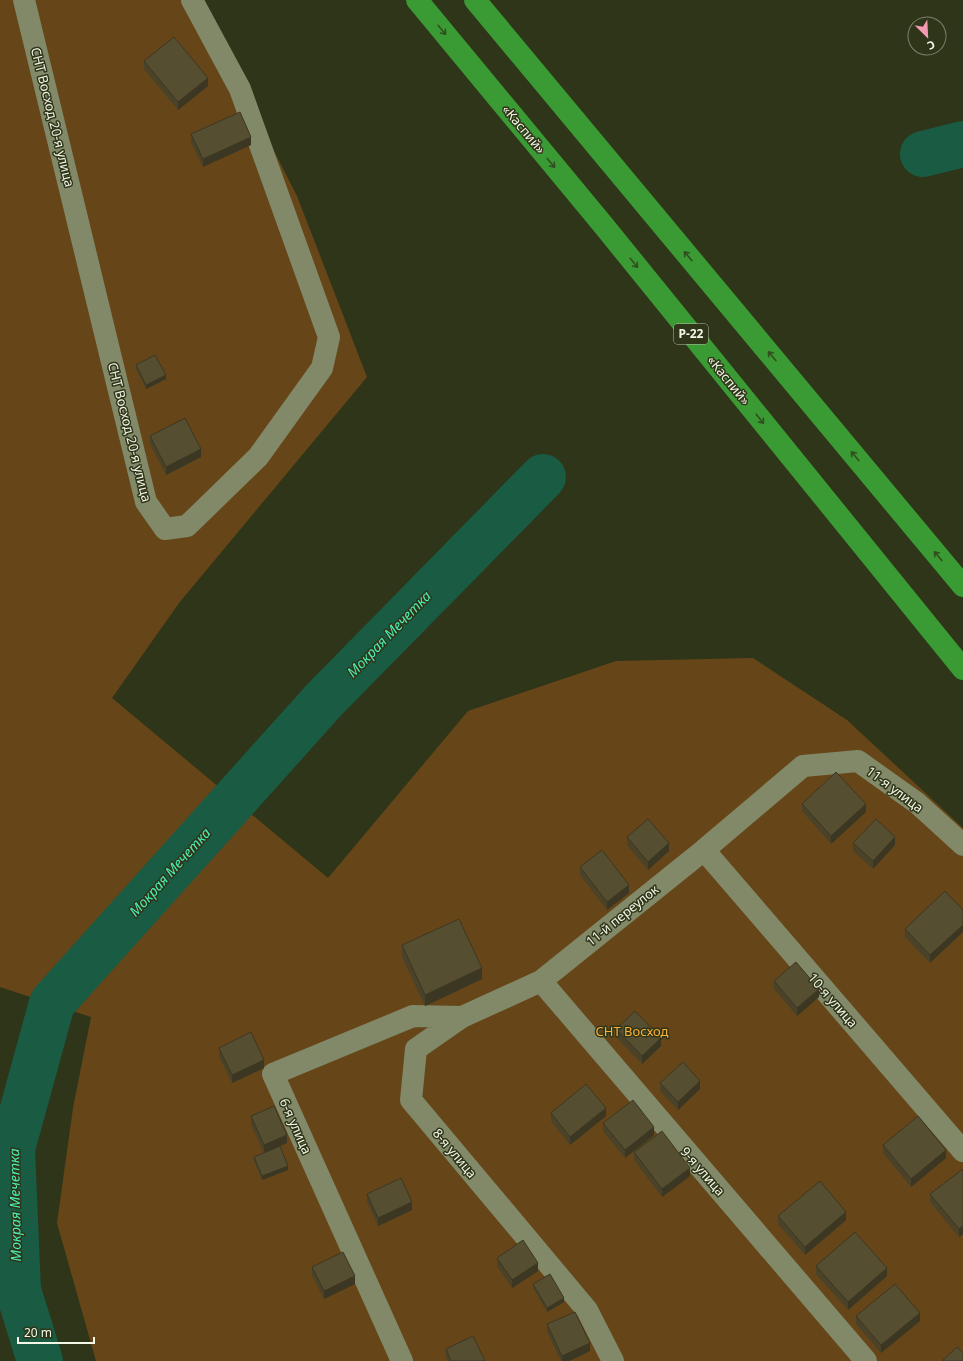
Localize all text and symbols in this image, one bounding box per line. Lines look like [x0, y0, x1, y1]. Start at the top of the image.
north arrow [907, 16, 947, 56]
one-way arrow [437, 25, 446, 35]
text: С [925, 37, 938, 54]
street label: СНТ Восход 20-я улица [27, 45, 79, 189]
street label: «Каспий» [498, 101, 550, 158]
one-way arrow [547, 157, 556, 168]
one-way arrow [684, 251, 693, 262]
one-way arrow [629, 258, 638, 269]
road number: Р-22 [674, 324, 708, 344]
street label: «Каспий» [703, 351, 755, 409]
one-way arrow [767, 351, 776, 361]
street label: СНТ Восход 20-я улица [104, 360, 156, 504]
one-way arrow [755, 413, 764, 424]
one-way arrow [850, 450, 859, 461]
one-way arrow [934, 550, 943, 561]
water label: Мокрая Мечетка [342, 586, 435, 681]
street label: 11-я улица [863, 762, 927, 816]
water label: Мокрая Мечетка [125, 823, 215, 920]
street label: 11-й переулок [582, 880, 662, 950]
street label: 10-я улица [804, 969, 862, 1031]
park label: СНТ Восход [595, 1022, 669, 1040]
street label: 6-я улица [276, 1095, 316, 1157]
street label: 8-я улица [429, 1124, 481, 1182]
street label: 9-я улица [677, 1143, 729, 1199]
water label: Мокрая Мечетка [4, 1148, 25, 1262]
scale bar [18, 1319, 94, 1345]
text: 20 m [24, 1324, 52, 1341]

